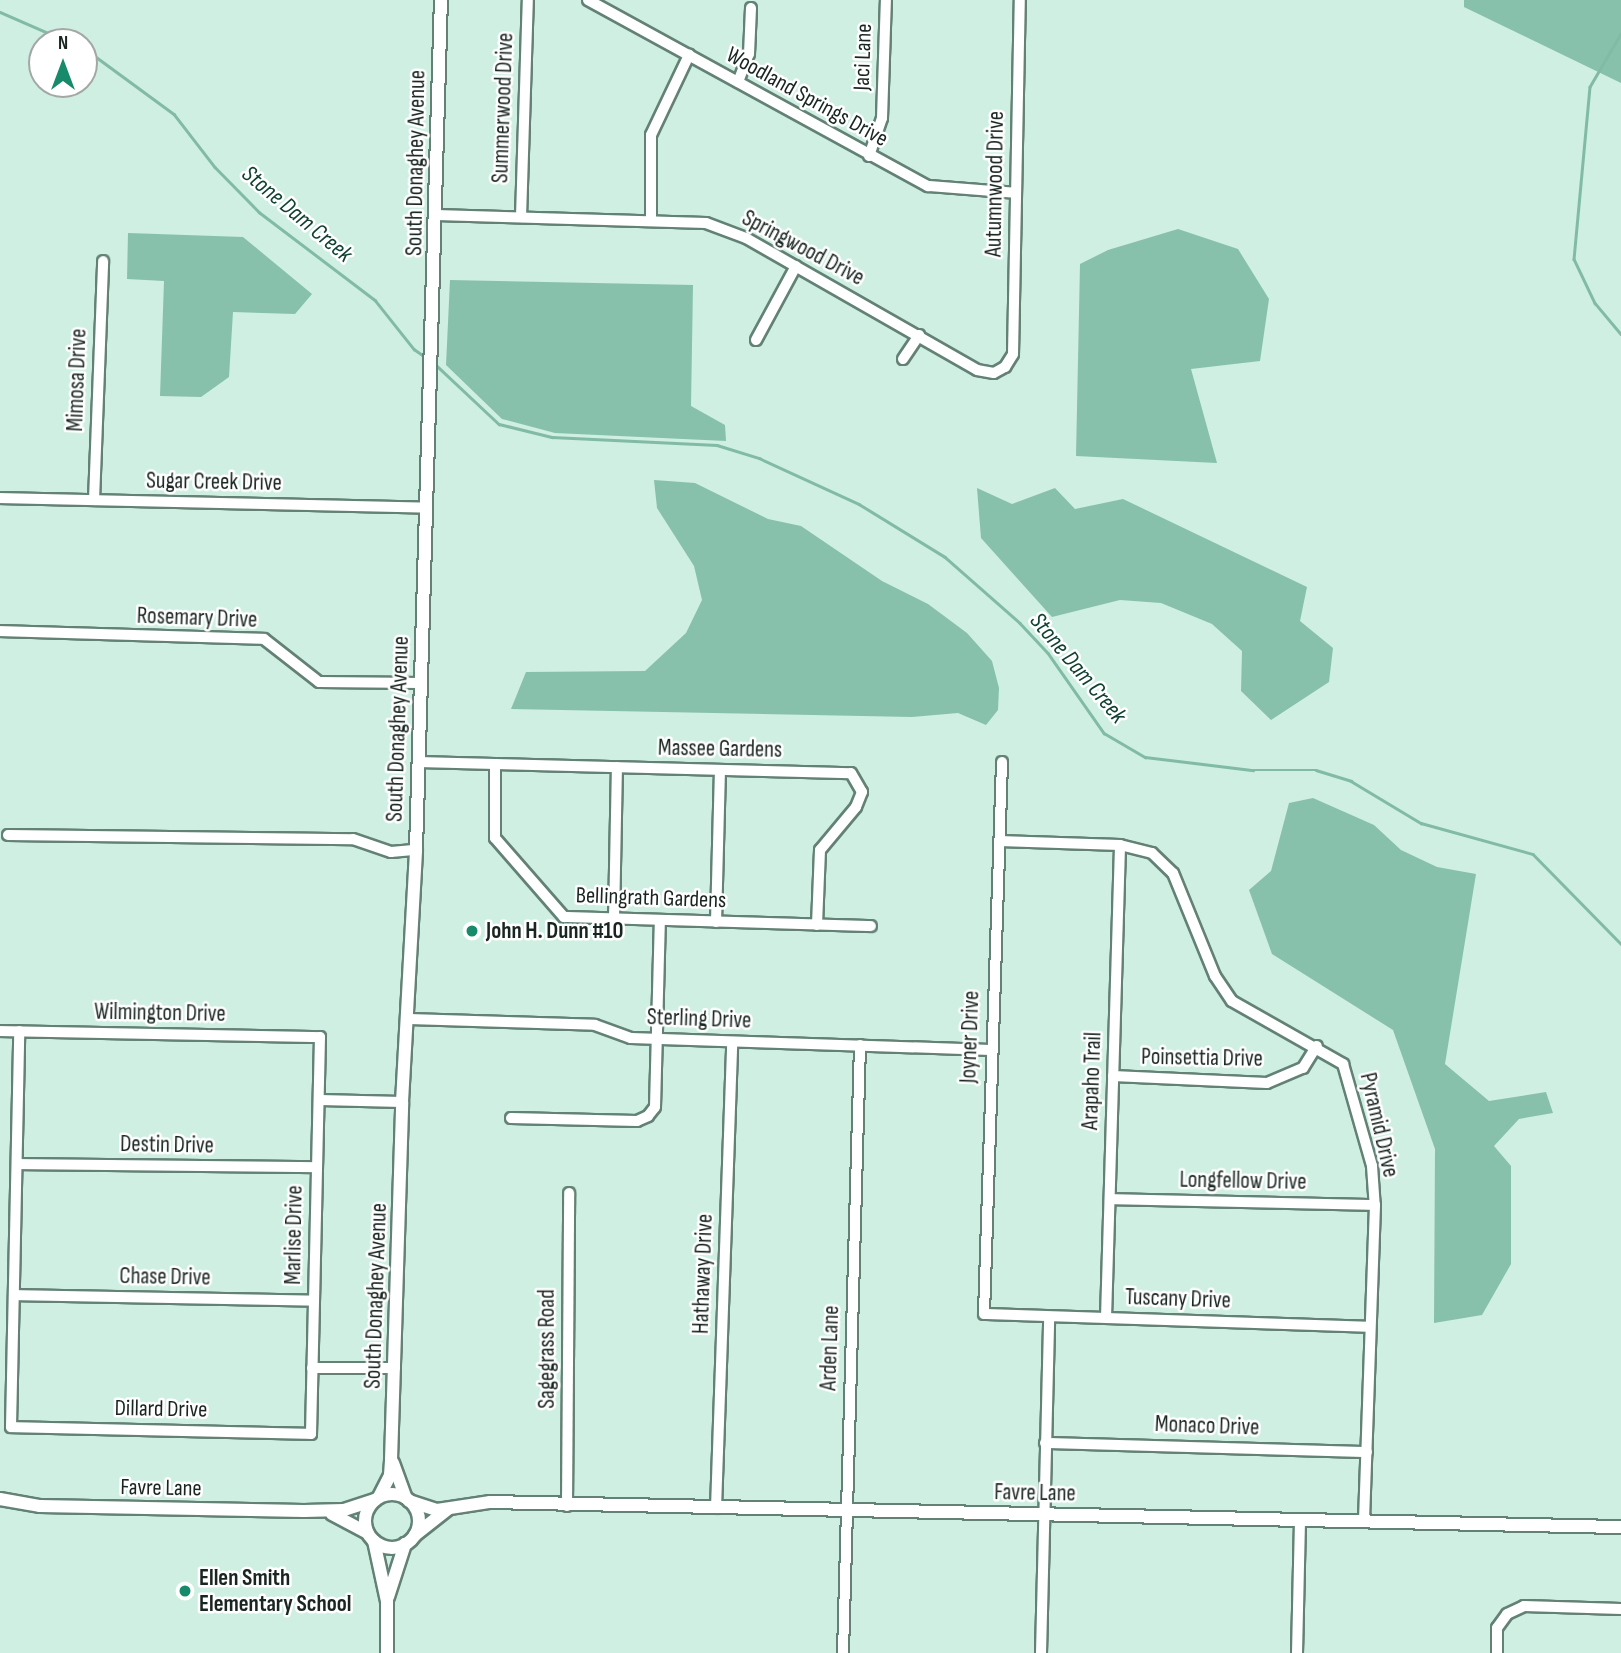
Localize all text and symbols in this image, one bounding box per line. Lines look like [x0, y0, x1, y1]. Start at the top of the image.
street label: Jaci Lane [848, 23, 878, 91]
north arrow [28, 28, 98, 98]
text: N [58, 32, 68, 55]
street label: Summerwood Drive [487, 32, 519, 184]
street label: Woodland Springs Drive [721, 41, 893, 153]
street label: South Donaghey Avenue [401, 70, 431, 256]
street label: Autumnwood Drive [980, 111, 1010, 257]
water label: Stone Dam Creek [236, 159, 358, 269]
street label: Springwood Drive [737, 204, 869, 292]
street label: Mimosa Drive [61, 328, 93, 432]
street label: Sugar Creek Drive [146, 467, 282, 497]
street label: Rosemary Drive [136, 602, 258, 634]
water label: Stone Dam Creek [1023, 607, 1133, 729]
street label: South Donaghey Avenue [381, 636, 415, 822]
street label: Massee Gardens [658, 734, 782, 764]
street label: Bellingrath Gardens [575, 882, 727, 914]
place label: John H. Dunn #10 [486, 917, 624, 945]
marker: John H. Dunn #10 [464, 923, 480, 939]
street label: Joyner Drive [955, 990, 985, 1084]
street label: Wilmington Drive [94, 998, 226, 1028]
street label: Sterling Drive [646, 1003, 752, 1035]
street label: Arapaho Trail [1076, 1032, 1108, 1130]
street label: Poinsettia Drive [1141, 1043, 1263, 1073]
street label: Pyramid Drive [1354, 1070, 1404, 1180]
street label: Destin Drive [120, 1130, 214, 1160]
street label: Longfellow Drive [1179, 1166, 1307, 1196]
street label: Marlise Drive [279, 1185, 309, 1285]
street label: South Donaghey Avenue [359, 1203, 393, 1389]
street label: Hathaway Drive [687, 1213, 719, 1335]
street label: Chase Drive [119, 1262, 211, 1292]
street label: Tuscany Drive [1125, 1283, 1231, 1315]
street label: Sagegrass Road [533, 1289, 561, 1409]
street label: Arden Lane [815, 1305, 845, 1391]
street label: Dillard Drive [114, 1394, 208, 1424]
street label: Monaco Drive [1154, 1410, 1260, 1442]
street label: Favre Lane [120, 1473, 202, 1503]
street label: Favre Lane [994, 1478, 1076, 1508]
place label: Ellen Smith Elementary School [199, 1564, 351, 1618]
marker: Ellen Smith Elementary School [177, 1583, 193, 1599]

